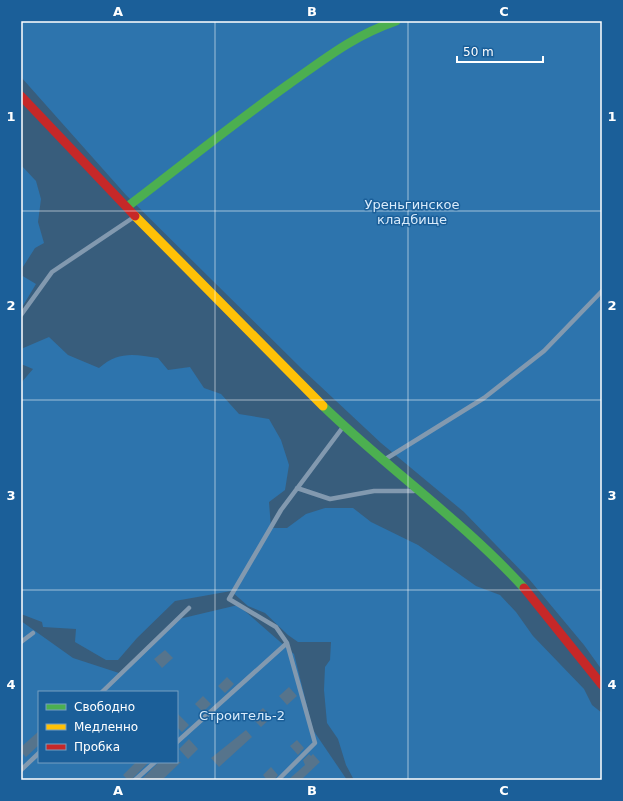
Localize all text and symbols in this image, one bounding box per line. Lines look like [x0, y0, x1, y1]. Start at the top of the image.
text: A [113, 4, 123, 19]
text: B [307, 4, 317, 19]
text: C [499, 4, 509, 19]
scale bar [457, 38, 543, 64]
text: 50 m [463, 45, 494, 59]
text: 1 [6, 109, 16, 124]
text: 1 [607, 109, 617, 124]
park label: Уреньгинское кладбище [364, 197, 460, 227]
text: 2 [6, 298, 16, 313]
text: 2 [607, 298, 617, 313]
text: 3 [6, 488, 16, 503]
text: 3 [607, 488, 617, 503]
text: 4 [6, 677, 16, 692]
text: 4 [607, 677, 617, 692]
legend [38, 691, 178, 763]
text: Свободно [74, 700, 135, 714]
park label: Строитель-2 [199, 708, 285, 723]
text: Медленно [74, 720, 138, 734]
text: Пробка [74, 740, 120, 754]
text: A [113, 783, 123, 798]
text: B [307, 783, 317, 798]
text: C [499, 783, 509, 798]

